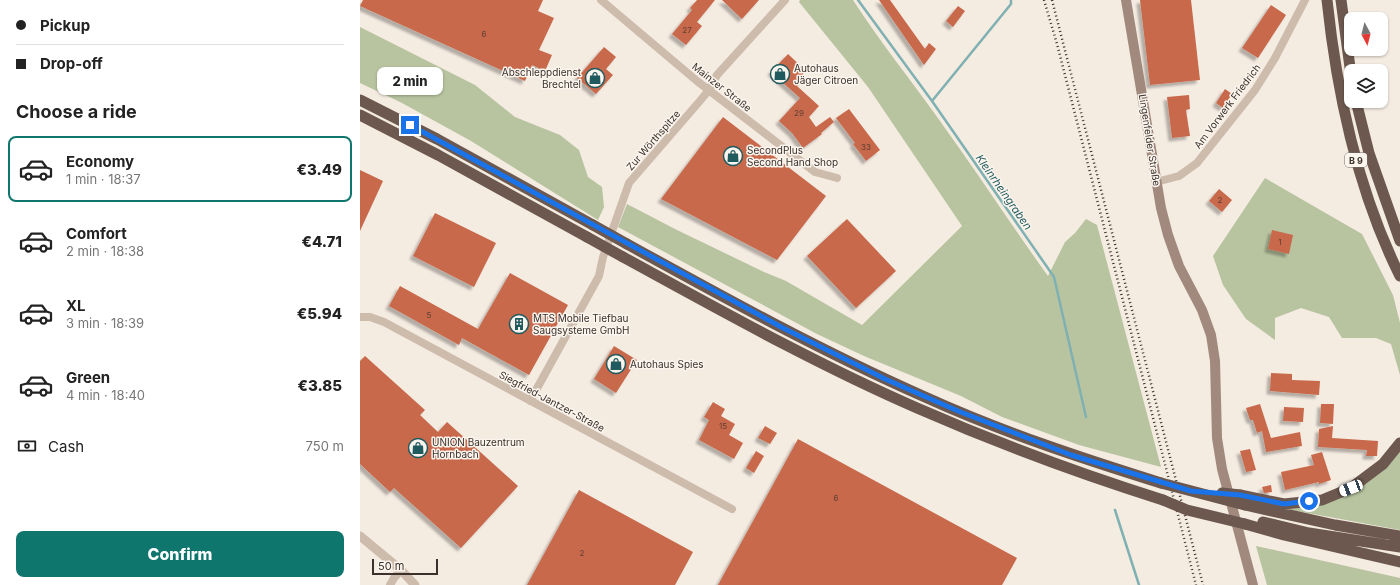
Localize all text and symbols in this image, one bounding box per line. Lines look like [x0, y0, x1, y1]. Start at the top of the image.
north arrow [1344, 12, 1388, 56]
map controls [1344, 12, 1388, 108]
text: Pickup [40, 16, 90, 35]
house number: 27 [682, 25, 692, 35]
house number: 6 [482, 29, 487, 39]
text: Drop-off [40, 54, 103, 73]
street label: Mainzer Straße [690, 60, 754, 114]
street label: Am Vorwerk Friedrich [1191, 61, 1263, 151]
place label: Autohaus Jäger Citroen [794, 62, 858, 86]
shop icon: Autohaus Jäger Citroen [769, 63, 791, 85]
button: layers [1344, 64, 1388, 108]
place label: Abschleppdienst Brechtel [502, 66, 582, 90]
callout: 2 min [377, 67, 443, 95]
shop icon: Abschleppdienst Brechtel [584, 67, 606, 89]
text: 2 min [392, 73, 428, 89]
street label: Lingenfelder Straße [1137, 93, 1163, 187]
text: Choose a ride [16, 101, 137, 122]
street label: Zur Wörthspitze [624, 107, 682, 172]
house number: 29 [794, 108, 804, 118]
route end [401, 116, 419, 134]
house number: 33 [861, 142, 871, 152]
place label: SecondPlus Second Hand Shop [747, 144, 838, 168]
shop icon: SecondPlus Second Hand Shop [722, 145, 744, 167]
icon: car [18, 151, 54, 187]
text: Economy [66, 152, 134, 171]
water label: Kleinrheingraben [973, 152, 1036, 233]
road number: B 9 [1345, 153, 1367, 167]
text: €3.49 [297, 160, 342, 179]
text: 1 min · 18:37 [66, 171, 141, 187]
house number: 2 [1218, 195, 1223, 205]
icon: car [18, 223, 54, 259]
text: Comfort [66, 224, 127, 243]
text: €4.71 [302, 232, 342, 251]
house number: 1 [1278, 237, 1282, 247]
text: 2 min · 18:38 [66, 243, 144, 259]
icon: car [18, 295, 54, 331]
text: XL [66, 296, 86, 315]
text: €5.94 [297, 304, 342, 323]
house number: 5 [427, 310, 432, 320]
place label: MTS Mobile Tiefbau Saugsysteme GmbH [533, 312, 629, 336]
building icon: MTS Mobile Tiefbau Saugsysteme GmbH [508, 313, 530, 335]
text: 3 min · 18:39 [66, 315, 144, 331]
shop icon: Autohaus Spies [605, 353, 627, 375]
place label: Autohaus Spies [630, 358, 704, 370]
icon: car [18, 367, 54, 403]
text: Green [66, 368, 110, 387]
street label: Siegfried-Jantzer-Straße [497, 368, 607, 434]
text: €3.85 [298, 376, 342, 395]
text: 4 min · 18:40 [66, 387, 145, 403]
house number: 15 [719, 421, 727, 431]
icon: cash [16, 435, 38, 457]
place label: UNION Bauzentrum Hornbach [432, 436, 525, 460]
text: Cash [48, 437, 84, 456]
shop icon: UNION Bauzentrum Hornbach [407, 437, 429, 459]
text: 750 m [306, 438, 344, 454]
car [1338, 478, 1364, 498]
route start [1300, 492, 1318, 510]
house number: 6 [834, 493, 839, 503]
button: Confirm [16, 531, 344, 577]
house number: 2 [580, 548, 585, 558]
scale bar [372, 557, 438, 576]
text: 50 m [378, 559, 404, 573]

